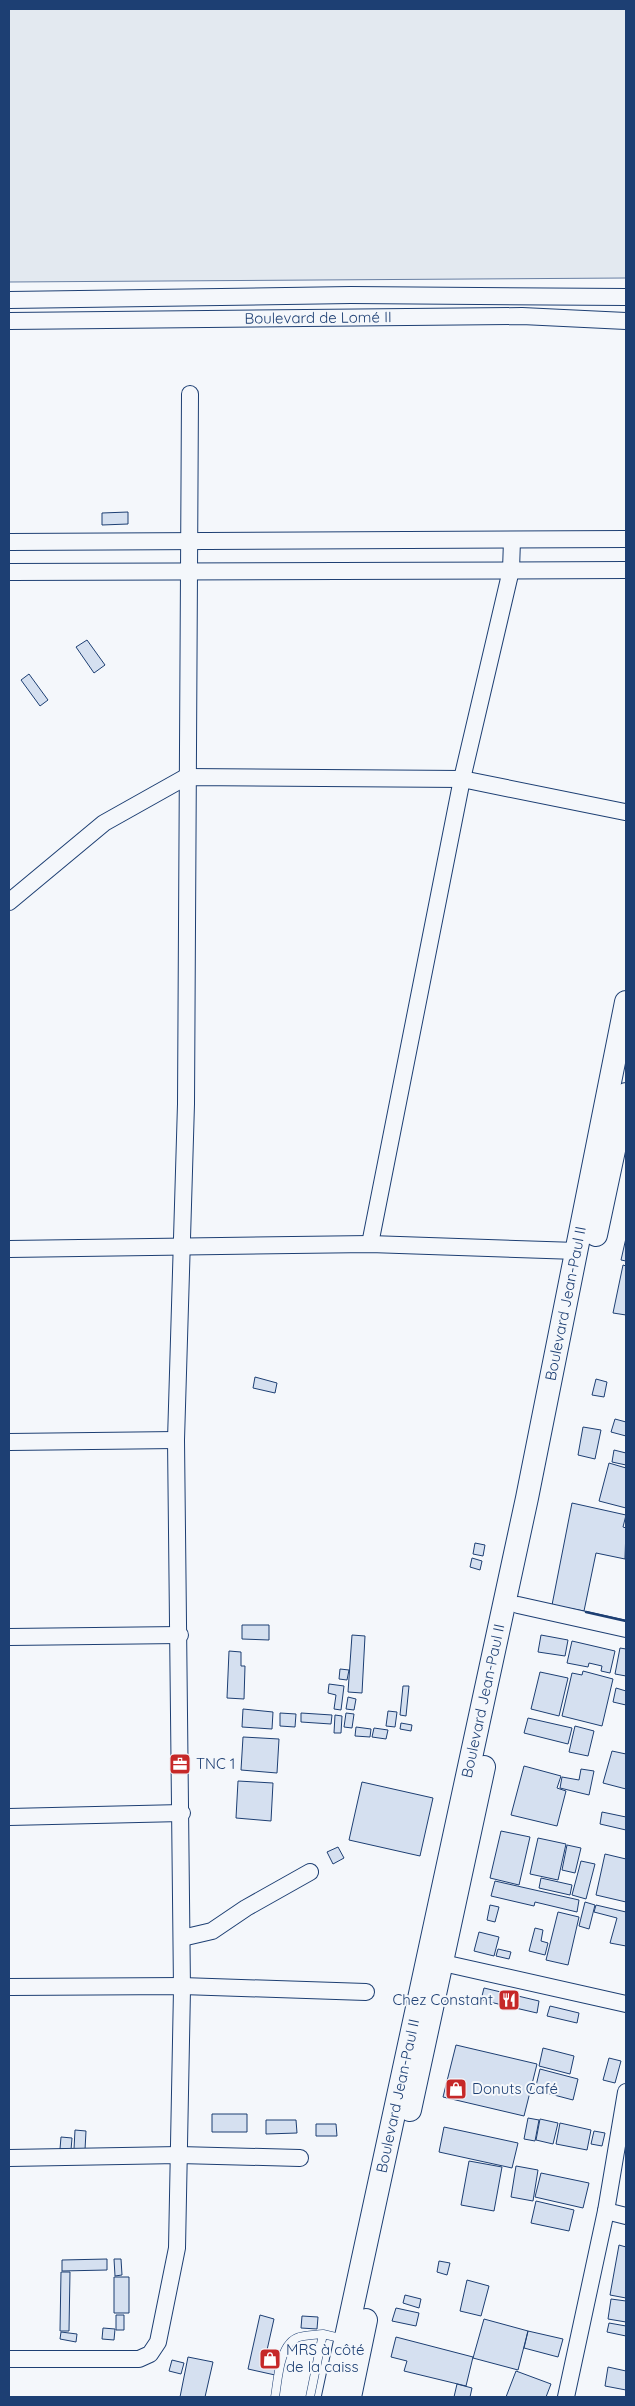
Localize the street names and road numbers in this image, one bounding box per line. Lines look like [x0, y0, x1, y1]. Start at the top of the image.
street label: Boulevard de Lomé II [244, 307, 392, 328]
street label: Boulevard Jean-Paul II [541, 1225, 590, 1382]
street label: Boulevard Jean-Paul II [457, 1622, 509, 1780]
street label: Boulevard Jean-Paul II [372, 2017, 423, 2175]

